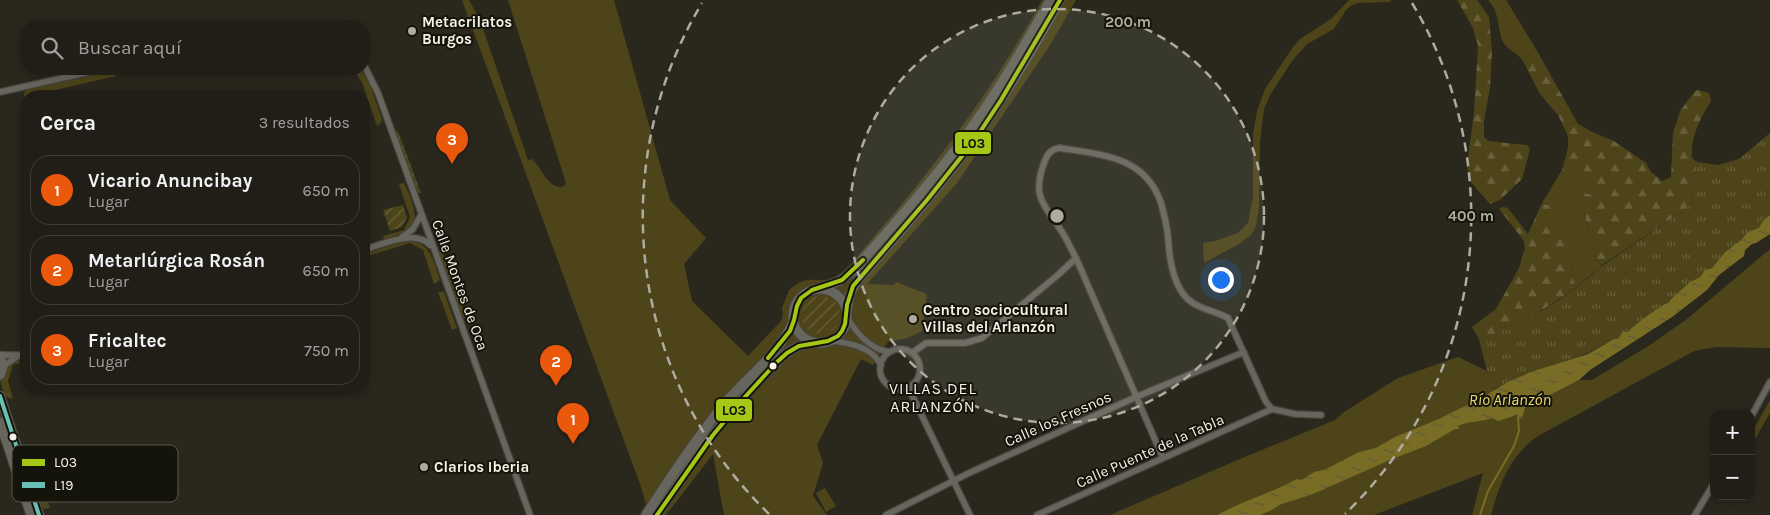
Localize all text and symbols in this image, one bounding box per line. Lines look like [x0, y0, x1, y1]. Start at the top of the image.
place label: Metacrilatos Burgos [422, 13, 512, 48]
text: 200 m [1105, 13, 1151, 31]
search box [20, 20, 370, 75]
marker: Metacrilatos Burgos [406, 25, 418, 37]
icon: search [38, 34, 66, 62]
text: Buscar aquí [78, 37, 182, 59]
text: Cerca [40, 111, 96, 135]
text: 3 resultados [259, 113, 350, 132]
pin: 3 [436, 123, 468, 164]
line badge: L03 [954, 131, 992, 155]
text: L03 [961, 135, 985, 152]
text: Vicario Anuncibay [88, 170, 252, 192]
text: 1 [54, 181, 60, 200]
text: 650 m [303, 181, 349, 200]
text: Lugar [88, 192, 129, 211]
centre of rings [1048, 207, 1066, 225]
text: 400 m [1448, 207, 1494, 225]
street label: Calle Montes de Oca [428, 217, 492, 353]
text: Metarlúrgica Rosán [88, 250, 265, 272]
text: 2 [52, 261, 62, 280]
text: 650 m [303, 261, 349, 280]
your location [1208, 267, 1234, 293]
text: Lugar [88, 272, 129, 291]
place label: Centro sociocultural Villas del Arlanzón [923, 301, 1068, 336]
marker: Centro sociocultural Villas del Arlanzón [907, 313, 919, 325]
text: Fricaltec [88, 330, 167, 352]
text: 3 [52, 341, 62, 360]
text: 750 m [304, 341, 349, 360]
pin: 2 [540, 345, 572, 386]
text: Lugar [88, 352, 129, 371]
unlabelled marker [768, 361, 778, 371]
district label: VILLAS DEL ARLANZÓN [889, 379, 977, 416]
street label: Calle los Fresnos [1002, 387, 1114, 451]
water label: Río Arlanzón [1469, 390, 1551, 409]
line badge: L03 [715, 398, 753, 422]
text: L03 [722, 402, 746, 419]
pin: 1 [557, 403, 589, 444]
street label: Calle Puente de la Tabla [1073, 410, 1227, 492]
map controls [1710, 410, 1755, 500]
button: + [1710, 410, 1755, 455]
unlabelled marker [8, 432, 18, 442]
legend [12, 445, 178, 502]
text: L03 [54, 454, 77, 471]
button: − [1710, 455, 1755, 500]
place label: Clarios Iberia [434, 458, 529, 476]
marker: Clarios Iberia [418, 461, 430, 473]
text: L19 [54, 477, 73, 494]

